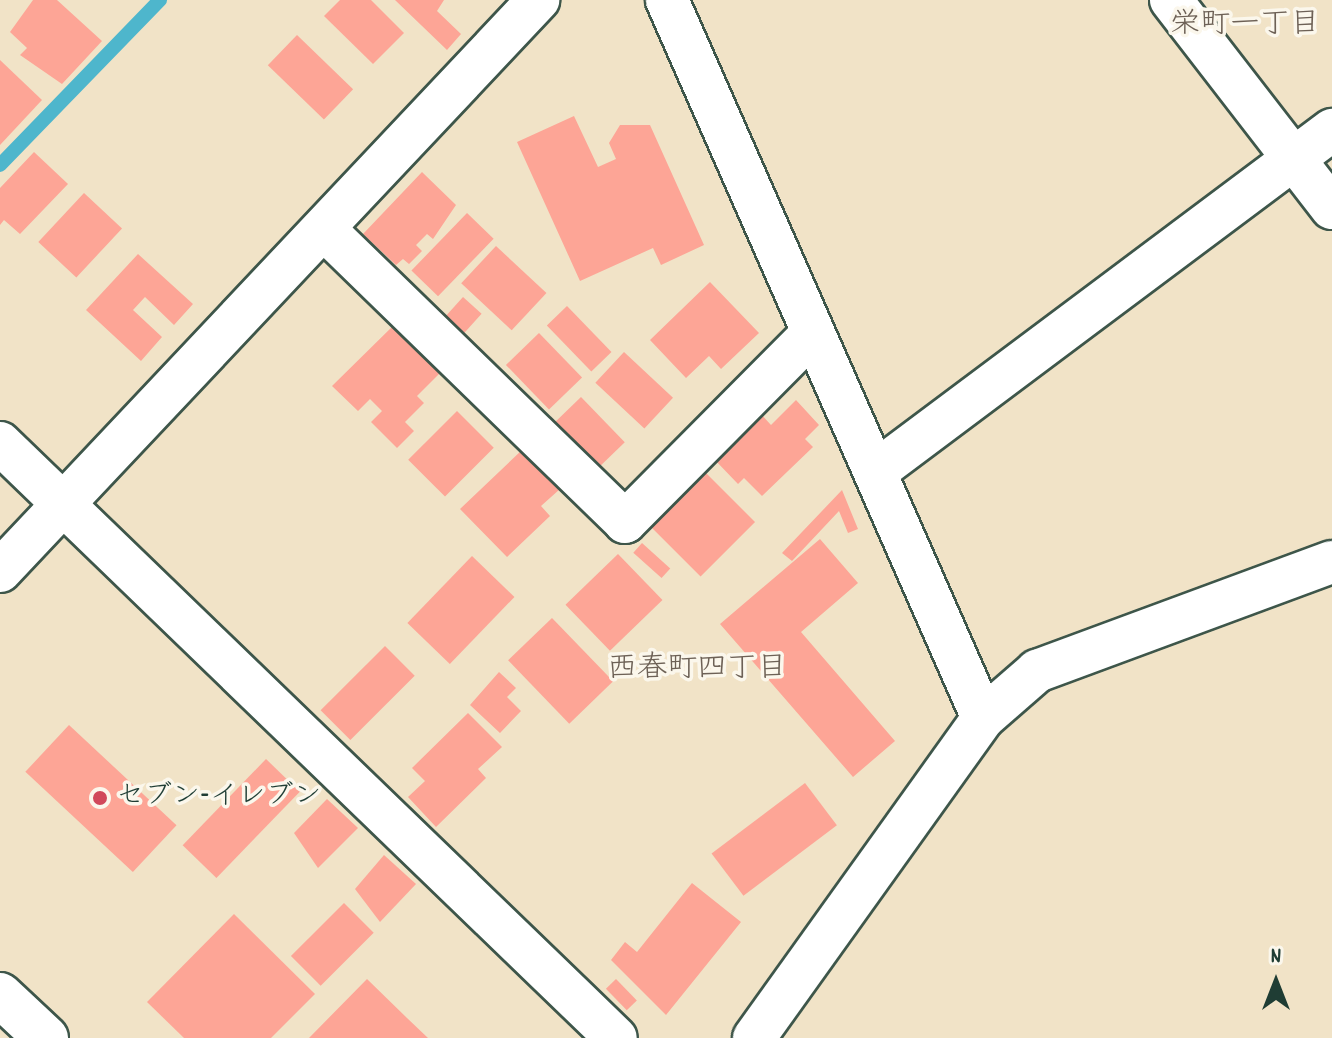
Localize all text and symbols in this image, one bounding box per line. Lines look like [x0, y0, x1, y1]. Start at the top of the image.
district label: 栄町一丁目 [1170, 9, 1320, 45]
district label: 西春町四丁目 [607, 653, 787, 689]
place label: セブン-イレブン [116, 781, 322, 815]
marker: セブン-イレブン [91, 789, 109, 807]
north arrow [1236, 942, 1316, 1022]
text: N [1271, 942, 1281, 973]

